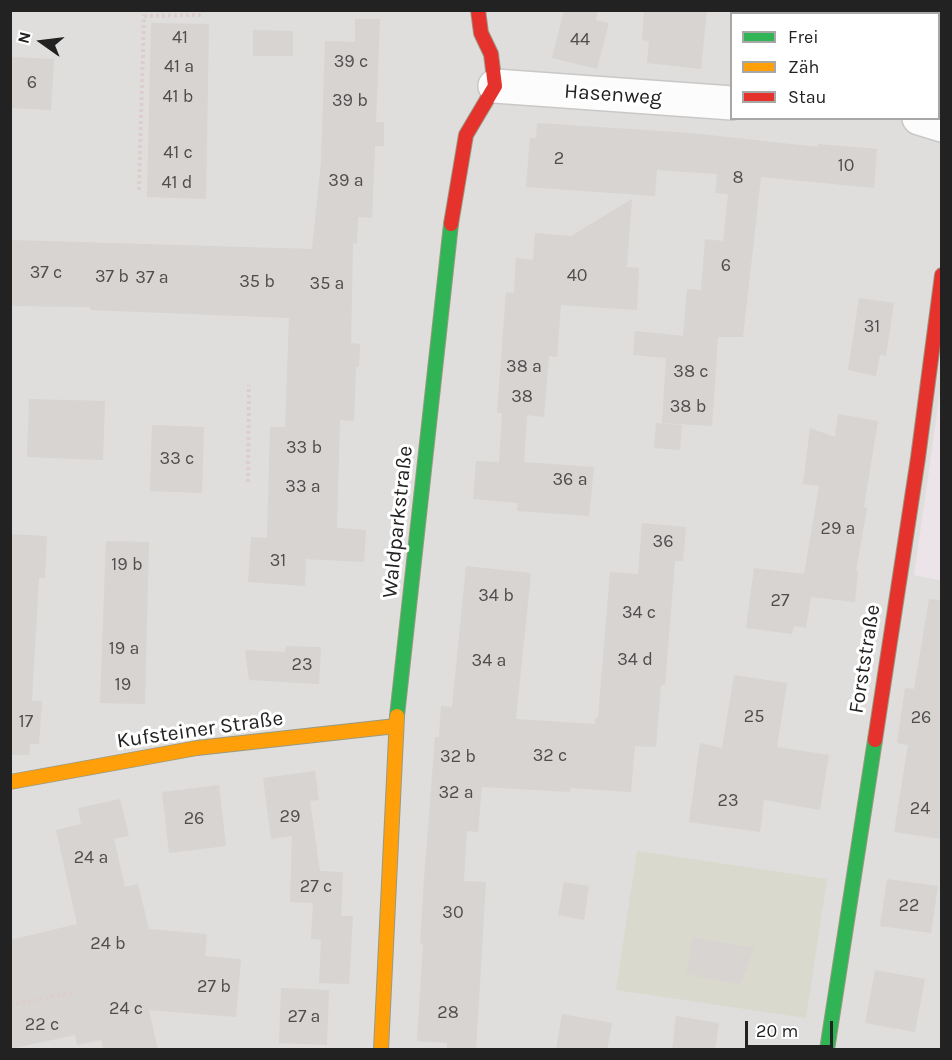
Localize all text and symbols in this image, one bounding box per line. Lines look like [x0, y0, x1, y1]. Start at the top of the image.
north arrow [12, 12, 72, 72]
legend [730, 12, 940, 120]
text: Frei [788, 26, 819, 48]
house number: 41 [172, 27, 188, 49]
house number: 44 [570, 29, 590, 51]
text: N [13, 30, 35, 45]
house number: 39 c [334, 51, 368, 73]
house number: 41 a [164, 56, 194, 78]
text: Zäh [788, 56, 819, 78]
house number: 6 [27, 72, 37, 94]
street label: Hasenweg [563, 79, 663, 111]
house number: 41 b [163, 86, 193, 108]
text: Stau [788, 86, 826, 108]
house number: 39 b [332, 90, 368, 112]
house number: 41 c [163, 142, 193, 164]
house number: 2 [554, 148, 564, 170]
house number: 10 [838, 155, 854, 177]
house number: 8 [732, 167, 744, 189]
house number: 39 a [328, 170, 364, 192]
house number: 41 d [162, 172, 192, 194]
house number: 6 [721, 255, 731, 277]
house number: 37 c [30, 262, 62, 284]
house number: 40 [567, 265, 587, 287]
house number: 37 b [95, 266, 129, 288]
house number: 37 a [135, 267, 169, 289]
house number: 35 b [239, 271, 275, 293]
house number: 35 a [310, 273, 344, 295]
house number: 31 [864, 316, 880, 338]
house number: 38 a [506, 356, 542, 378]
house number: 38 c [673, 361, 709, 383]
house number: 38 [511, 386, 533, 408]
house number: 38 b [670, 396, 706, 418]
house number: 33 b [286, 437, 322, 459]
street label: Waldparkstraße [377, 445, 419, 599]
house number: 33 c [160, 448, 194, 470]
house number: 36 a [552, 469, 588, 491]
house number: 33 a [285, 476, 321, 498]
house number: 29 a [820, 518, 856, 540]
house number: 36 [653, 531, 673, 553]
house number: 31 [270, 550, 286, 572]
house number: 19 b [111, 554, 143, 576]
house number: 34 b [478, 585, 514, 607]
house number: 27 [771, 590, 789, 612]
house number: 34 c [622, 602, 656, 624]
street label: Forststraße [844, 603, 886, 715]
house number: 19 a [109, 638, 139, 660]
house number: 34 d [617, 649, 653, 671]
house number: 34 a [472, 650, 506, 672]
house number: 23 [291, 654, 313, 676]
house number: 19 [115, 674, 131, 696]
street label: Kufsteiner Straße [115, 706, 285, 754]
house number: 25 [744, 706, 764, 728]
house number: 26 [911, 707, 931, 729]
house number: 17 [19, 711, 33, 733]
house number: 32 c [533, 745, 567, 767]
house number: 32 b [440, 746, 476, 768]
house number: 32 a [438, 782, 474, 804]
house number: 23 [717, 790, 739, 812]
house number: 24 [910, 798, 930, 820]
house number: 29 [280, 806, 300, 828]
house number: 26 [184, 808, 204, 830]
house number: 24 a [74, 847, 108, 869]
house number: 27 c [300, 876, 332, 898]
house number: 22 [899, 895, 919, 917]
house number: 30 [442, 902, 464, 924]
house number: 24 b [90, 933, 126, 955]
house number: 27 b [197, 976, 231, 998]
house number: 24 c [109, 998, 143, 1020]
house number: 28 [437, 1002, 459, 1024]
house number: 27 a [287, 1006, 321, 1028]
scale bar [748, 1009, 836, 1047]
house number: 22 c [25, 1014, 59, 1036]
text: 20 m [756, 1020, 798, 1042]

